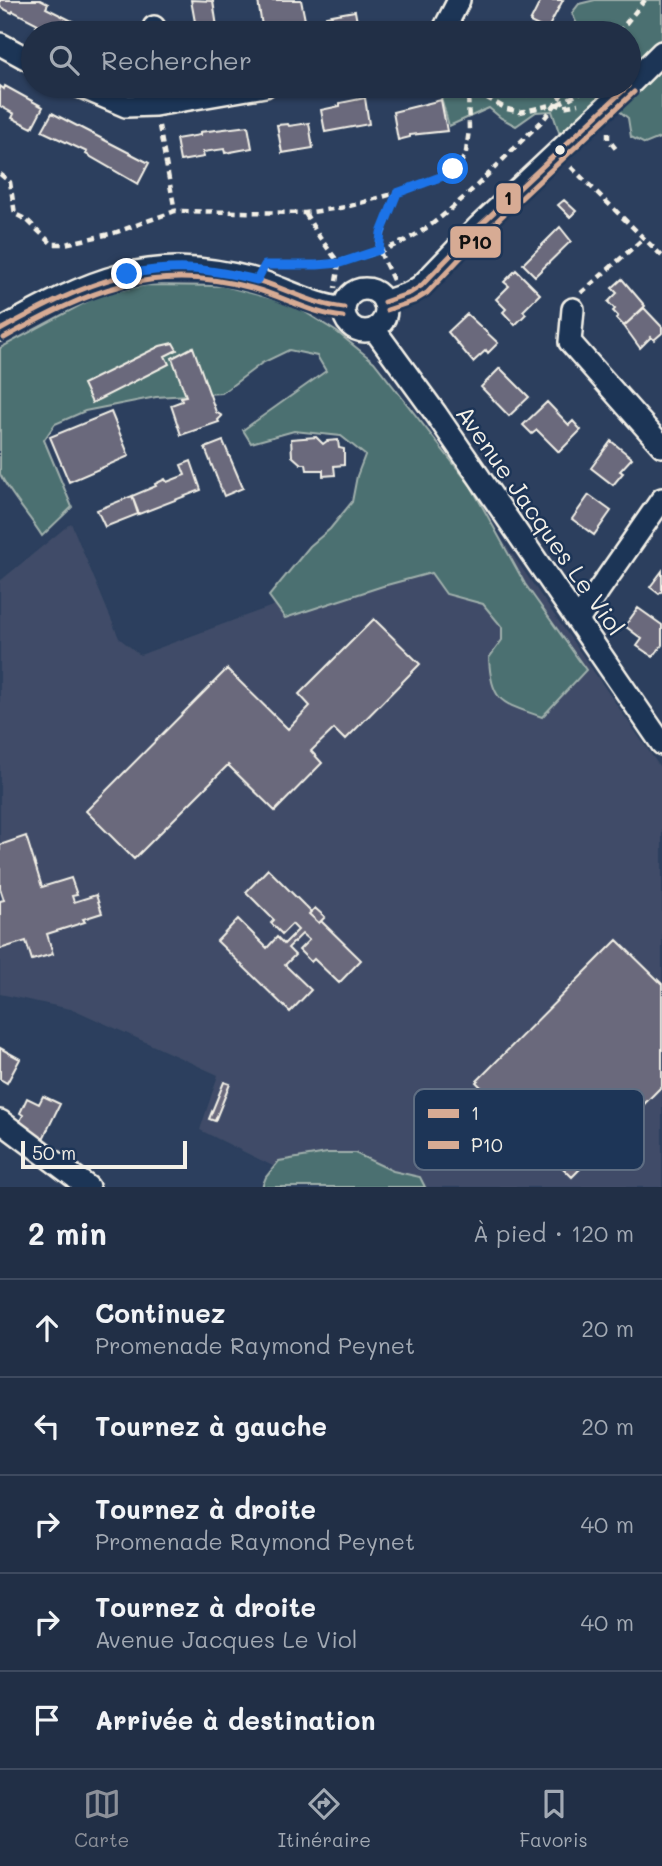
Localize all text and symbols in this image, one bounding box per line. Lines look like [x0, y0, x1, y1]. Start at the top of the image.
search box [21, 21, 641, 98]
icon: search [45, 41, 83, 79]
text: Rechercher [101, 43, 252, 77]
unlabelled marker [553, 143, 567, 157]
route start [437, 153, 468, 184]
line badge: 1 [495, 182, 522, 215]
text: 1 [504, 185, 512, 210]
line badge: P10 [449, 225, 502, 259]
text: P10 [458, 229, 492, 254]
route end [111, 258, 142, 289]
street label: Avenue Jacques Le Viol [450, 399, 632, 641]
legend [414, 1089, 644, 1170]
text: 1 [471, 1100, 480, 1125]
text: P10 [471, 1132, 503, 1157]
scale bar [21, 1138, 187, 1170]
text: 50 m [32, 1140, 76, 1165]
text: 2 min [28, 1213, 107, 1253]
text: À pied · 120 m [473, 1218, 634, 1248]
text: Continuez [95, 1296, 225, 1330]
icon: ahead [28, 1309, 66, 1347]
text: 20 m [581, 1313, 634, 1343]
text: Promenade Raymond Peynet [95, 1330, 415, 1360]
icon: left [28, 1407, 66, 1445]
text: Tournez à gauche [95, 1409, 327, 1443]
text: 20 m [581, 1411, 634, 1441]
text: Tournez à droite [95, 1492, 316, 1526]
icon: right [28, 1505, 66, 1543]
text: 40 m [581, 1509, 634, 1539]
text: Promenade Raymond Peynet [95, 1526, 415, 1556]
text: Tournez à droite [95, 1590, 316, 1624]
icon: right [28, 1603, 66, 1641]
text: 40 m [581, 1607, 634, 1637]
text: Avenue Jacques Le Viol [95, 1624, 357, 1654]
icon: arrive [28, 1701, 66, 1739]
text: Arrivée à destination [95, 1703, 375, 1737]
tab: Carte [74, 1785, 129, 1852]
tab: Itinéraire [278, 1785, 371, 1852]
tab: Favoris [519, 1785, 588, 1852]

